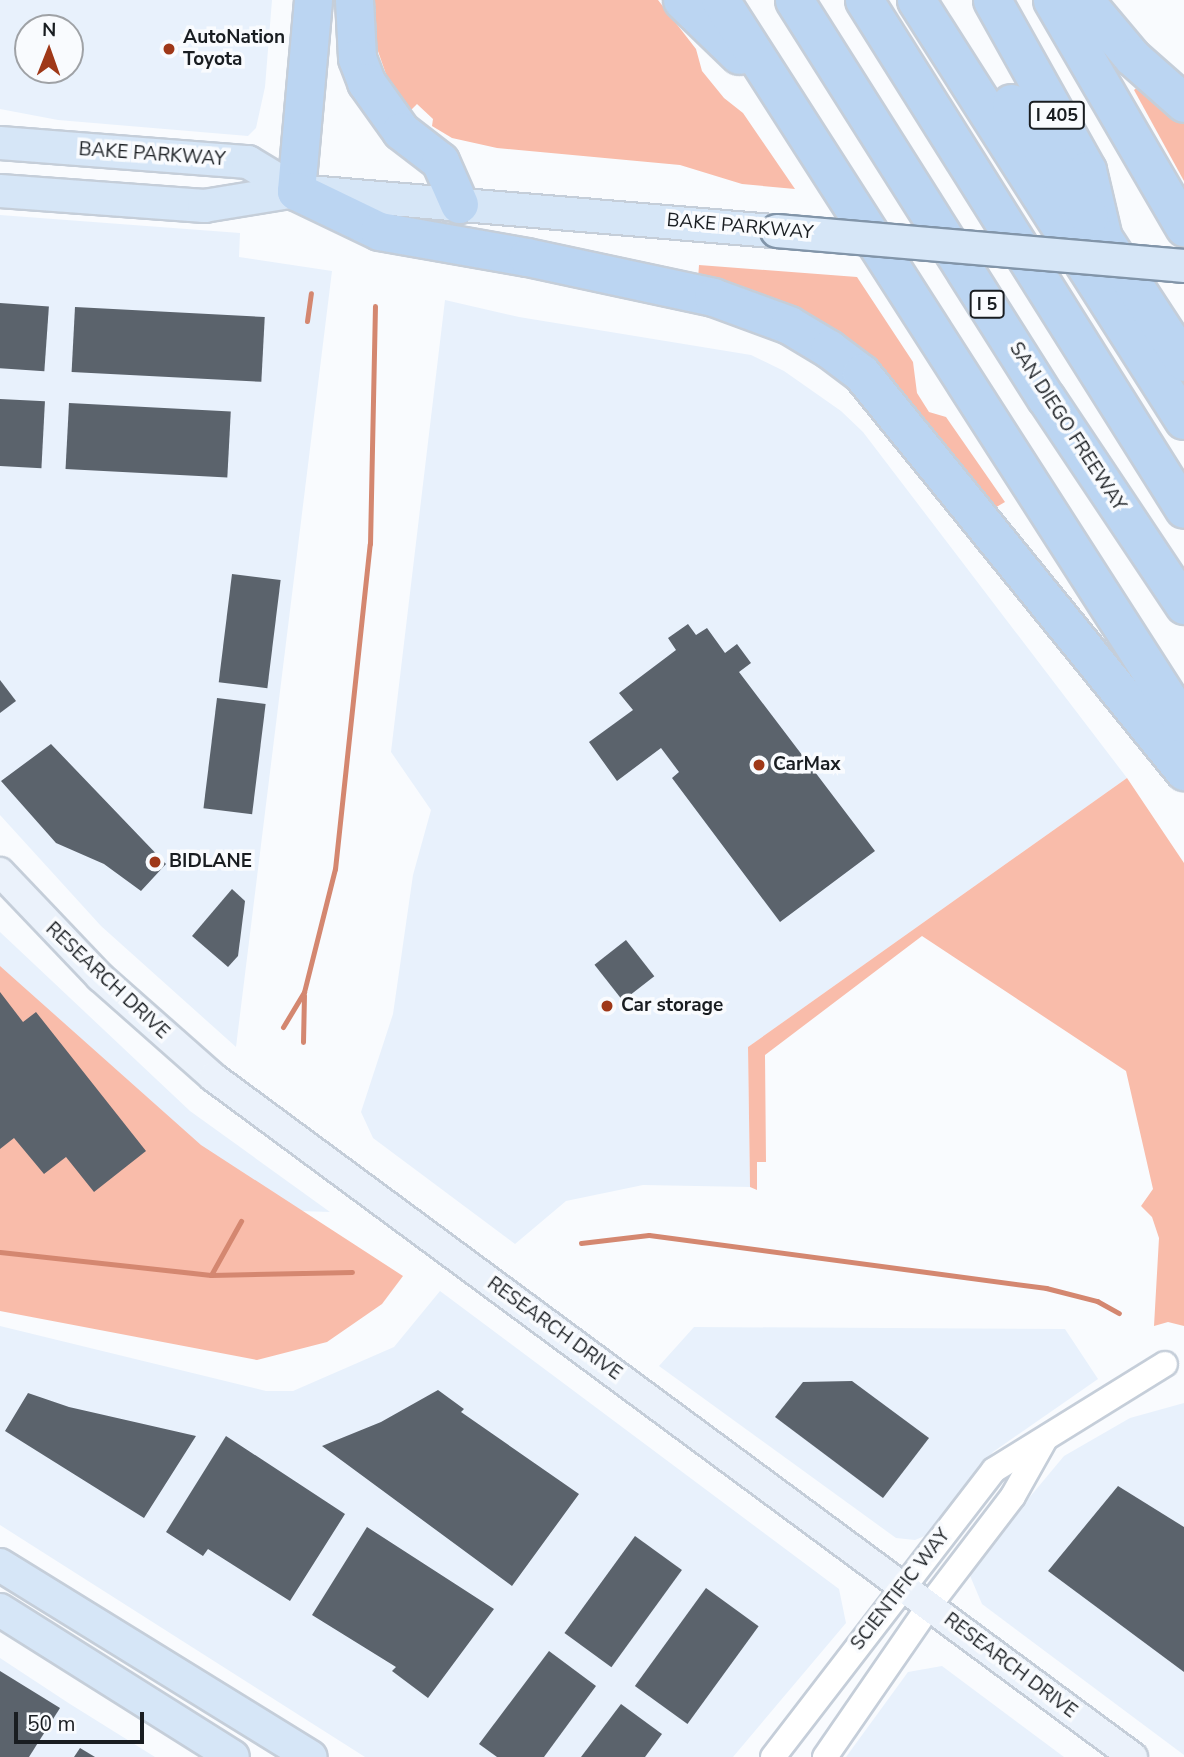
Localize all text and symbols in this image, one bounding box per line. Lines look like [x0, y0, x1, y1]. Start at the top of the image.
north arrow [14, 14, 84, 84]
text: N [42, 17, 57, 43]
place label: AutoNation Toyota [183, 27, 285, 71]
marker: AutoNation Toyota [161, 41, 177, 57]
road number: I 405 [1027, 100, 1087, 130]
street label: BAKE PARKWAY [78, 138, 226, 172]
street label: BAKE PARKWAY [666, 209, 814, 245]
road number: I 5 [970, 290, 1004, 318]
street label: SAN DIEGO FREEWAY [1004, 338, 1130, 516]
place label: CarMax [773, 754, 841, 776]
marker: CarMax [751, 757, 767, 773]
place label: BIDLANE [169, 851, 252, 873]
marker: BIDLANE [147, 854, 163, 870]
street label: RESEARCH DRIVE [41, 918, 173, 1044]
place label: Car storage [621, 995, 723, 1017]
marker: Car storage [599, 998, 615, 1014]
street label: RESEARCH DRIVE [482, 1273, 626, 1385]
street label: SCIENTIFIC WAY [847, 1525, 955, 1655]
street label: RESEARCH DRIVE [939, 1609, 1081, 1723]
scale bar [18, 1698, 147, 1742]
text: 50 m [27, 1710, 76, 1738]

